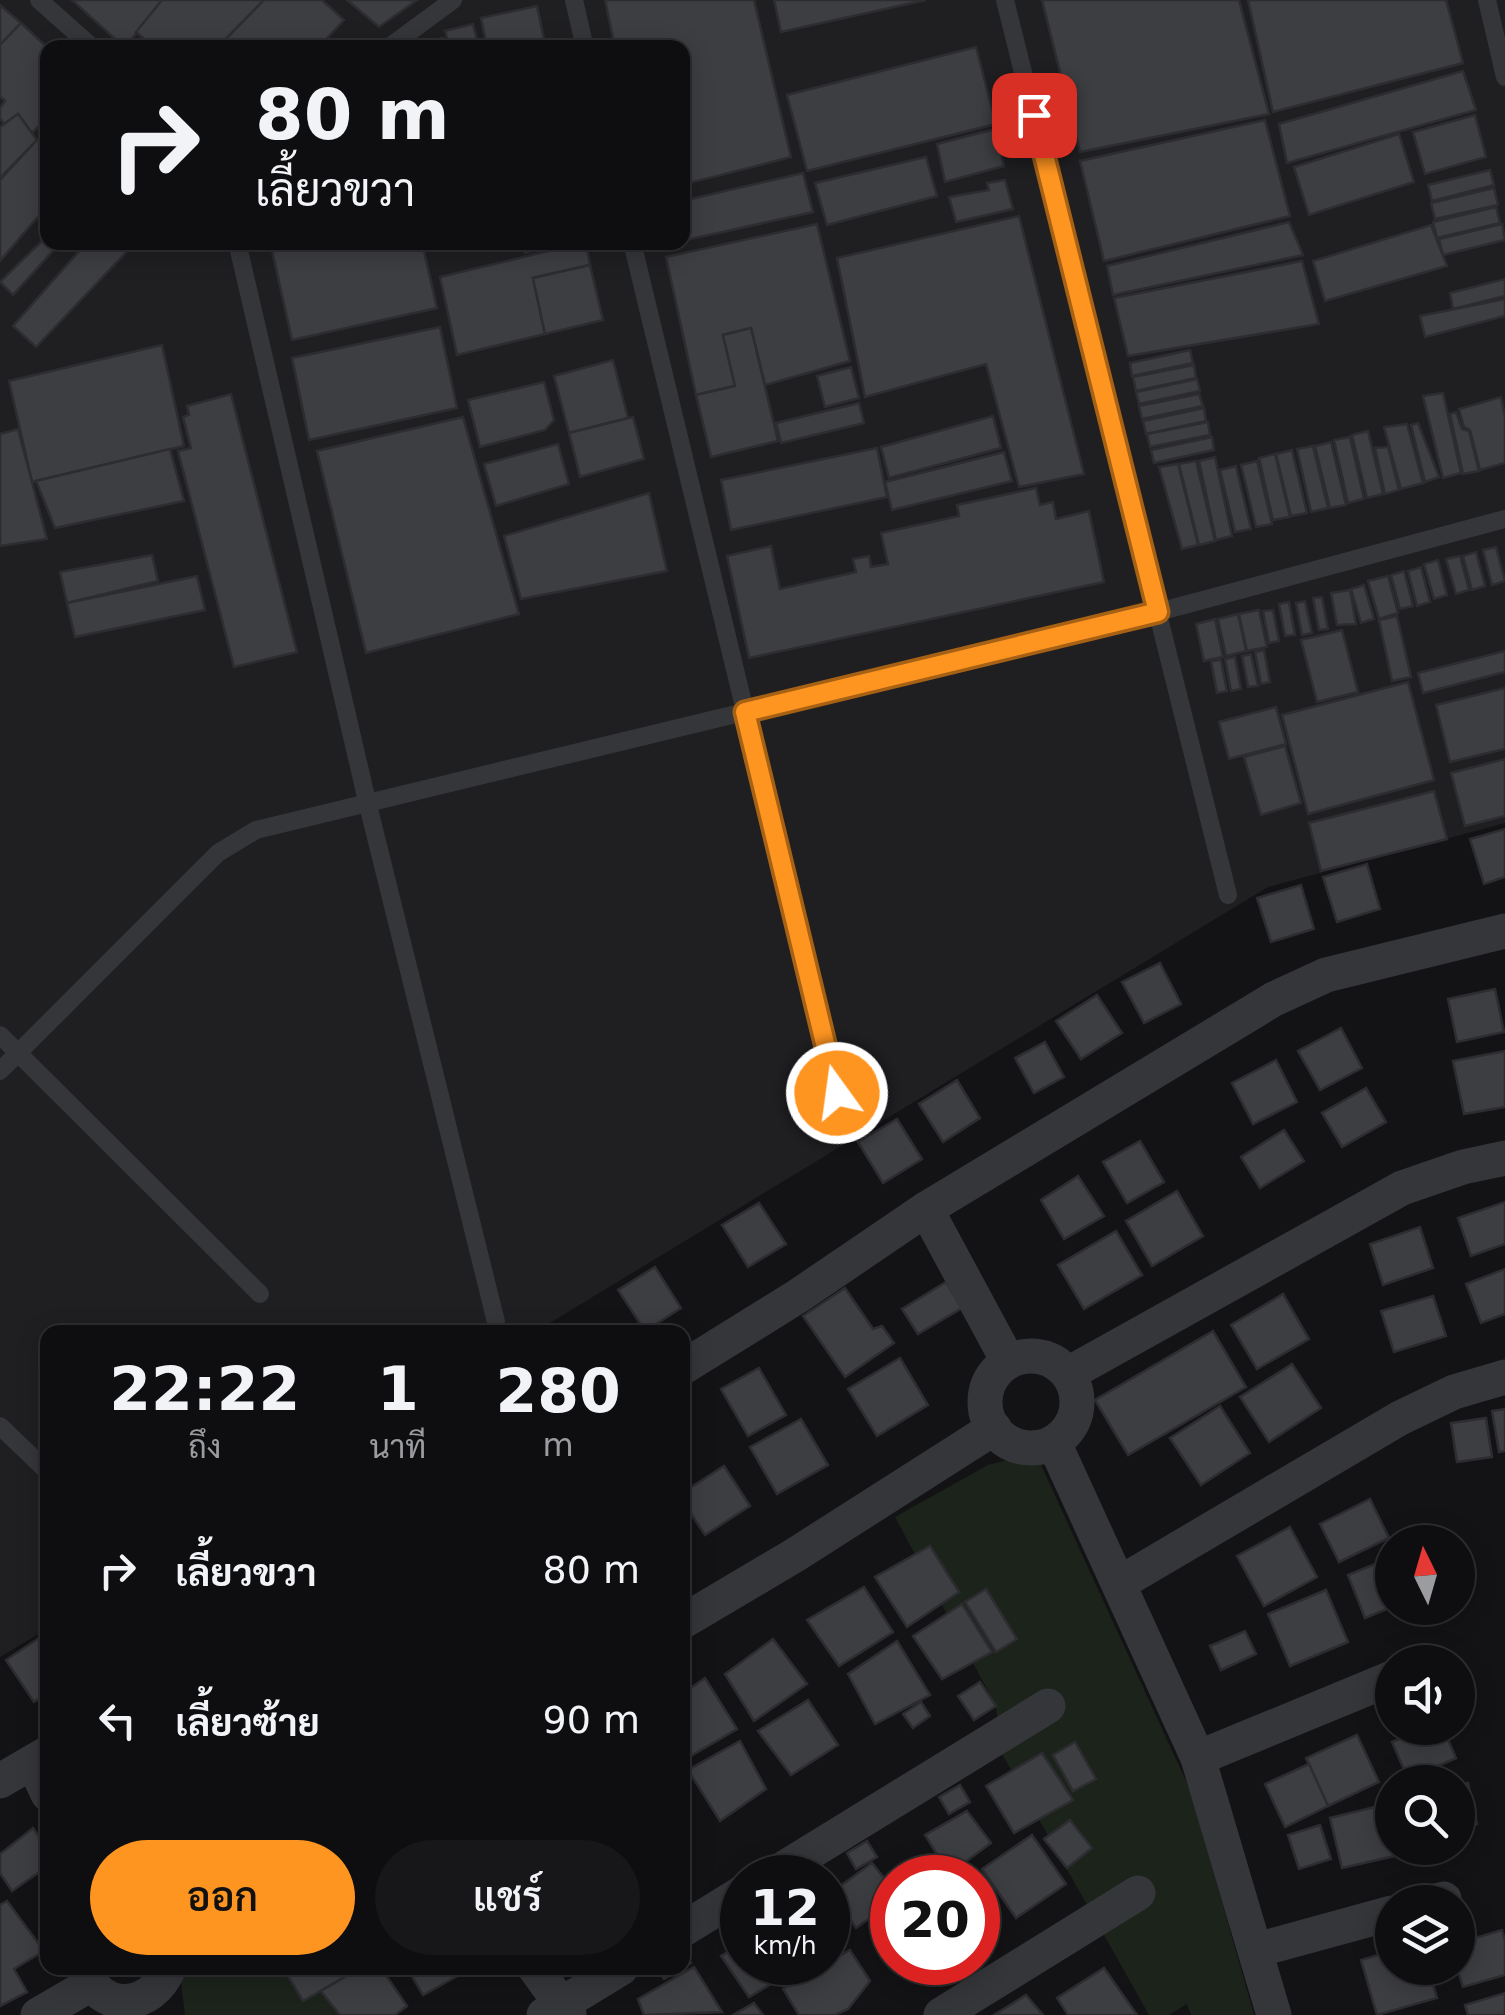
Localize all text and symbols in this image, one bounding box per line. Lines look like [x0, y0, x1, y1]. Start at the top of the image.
pin [992, 73, 1077, 158]
text: 80 m [255, 74, 450, 156]
icon: right [90, 80, 220, 210]
icon: arrive [1007, 88, 1062, 143]
text: เลี้ยวขวา [255, 164, 415, 217]
position arrow [785, 1041, 889, 1145]
text: 22:22 [109, 1354, 300, 1424]
text: 1 [377, 1354, 419, 1424]
text: 280 [496, 1356, 621, 1426]
text: m [543, 1426, 574, 1464]
text: ถึง [188, 1428, 221, 1466]
text: นาที [369, 1428, 426, 1466]
north arrow [1375, 1525, 1475, 1625]
map controls [1375, 1525, 1475, 1985]
icon: right [90, 1543, 145, 1598]
text: 80 m [543, 1548, 640, 1592]
text: เลี้ยวขวา [175, 1551, 317, 1595]
button: sound [1375, 1645, 1475, 1745]
icon: left [90, 1693, 145, 1748]
text: 90 m [543, 1698, 640, 1742]
text: เลี้ยวซ้าย [175, 1701, 320, 1745]
button: search [1375, 1765, 1475, 1865]
button: ออก [90, 1840, 355, 1955]
button: แชร์ [375, 1840, 640, 1955]
speed limit sign: 20 [870, 1855, 1000, 1985]
text: 12 [750, 1879, 820, 1937]
button: layers [1375, 1885, 1475, 1985]
text: km/h [753, 1931, 817, 1960]

